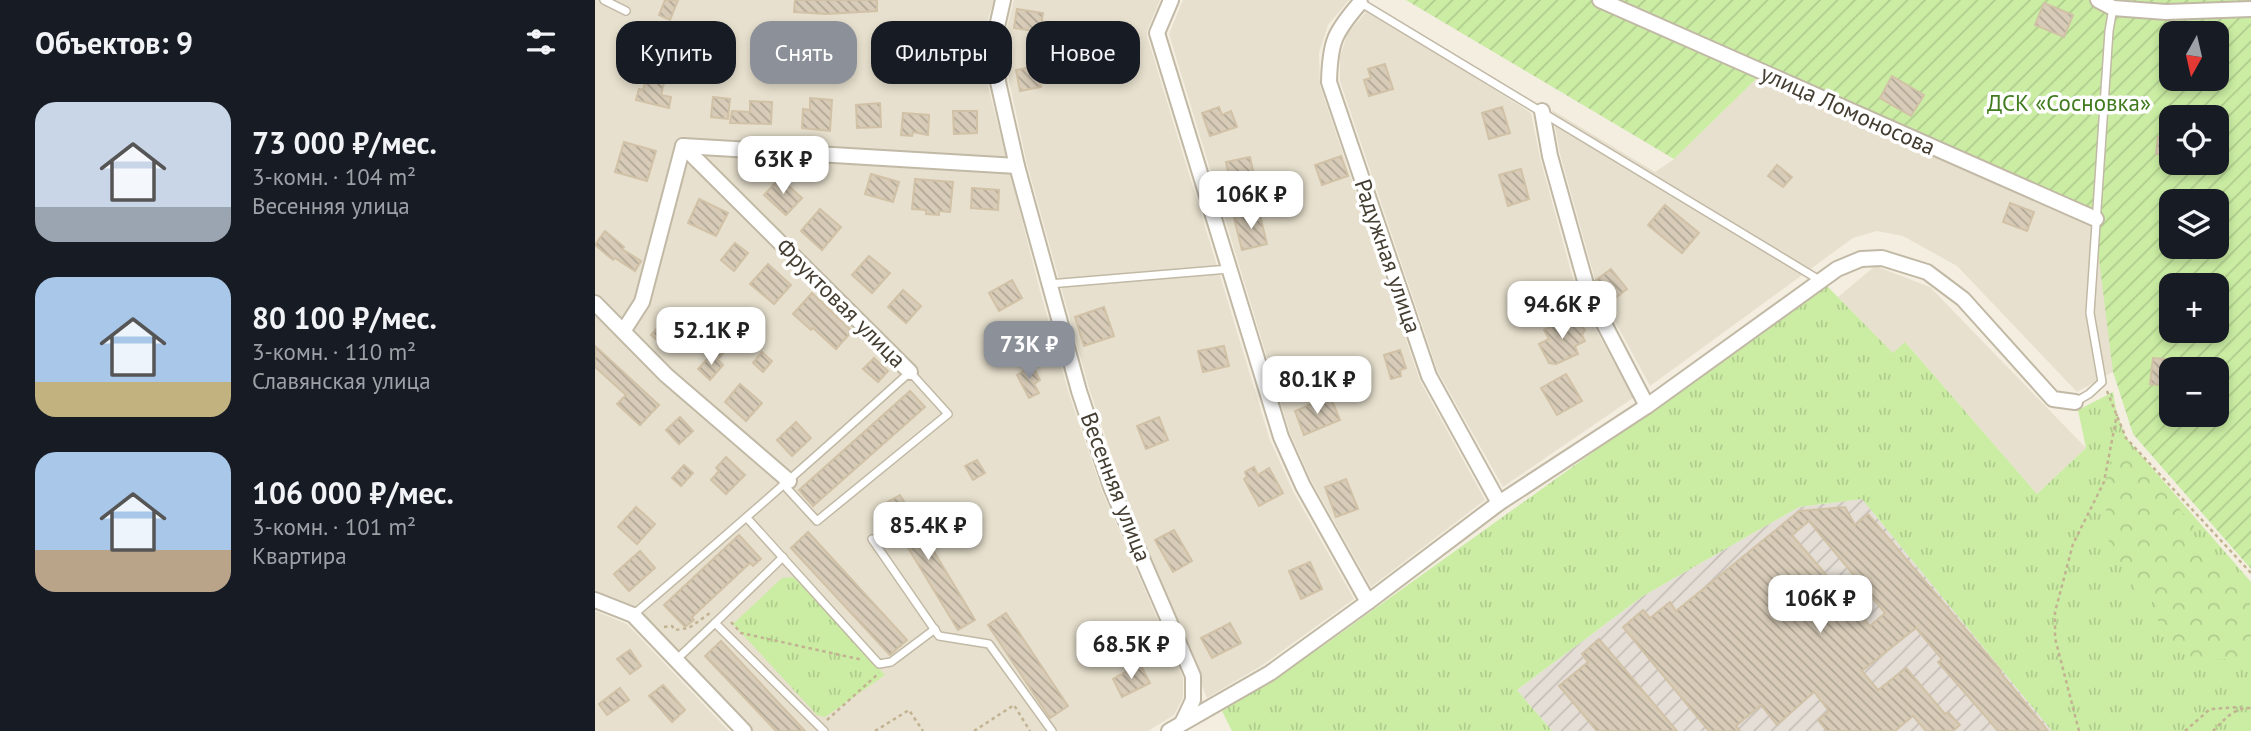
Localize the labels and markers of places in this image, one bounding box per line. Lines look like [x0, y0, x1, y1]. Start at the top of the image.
pin: 63K ₽ [734, 136, 832, 196]
pin: 106K ₽ [1194, 172, 1308, 231]
pin: 94.6K ₽ [1497, 282, 1627, 341]
pin: 52.1K ₽ [646, 308, 776, 367]
pin: 73K ₽ [980, 322, 1078, 381]
pin: 80.1K ₽ [1252, 356, 1382, 416]
pin: 85.4K ₽ [863, 503, 993, 562]
pin: 106K ₽ [1763, 576, 1877, 635]
pin: 68.5K ₽ [1066, 622, 1196, 681]

